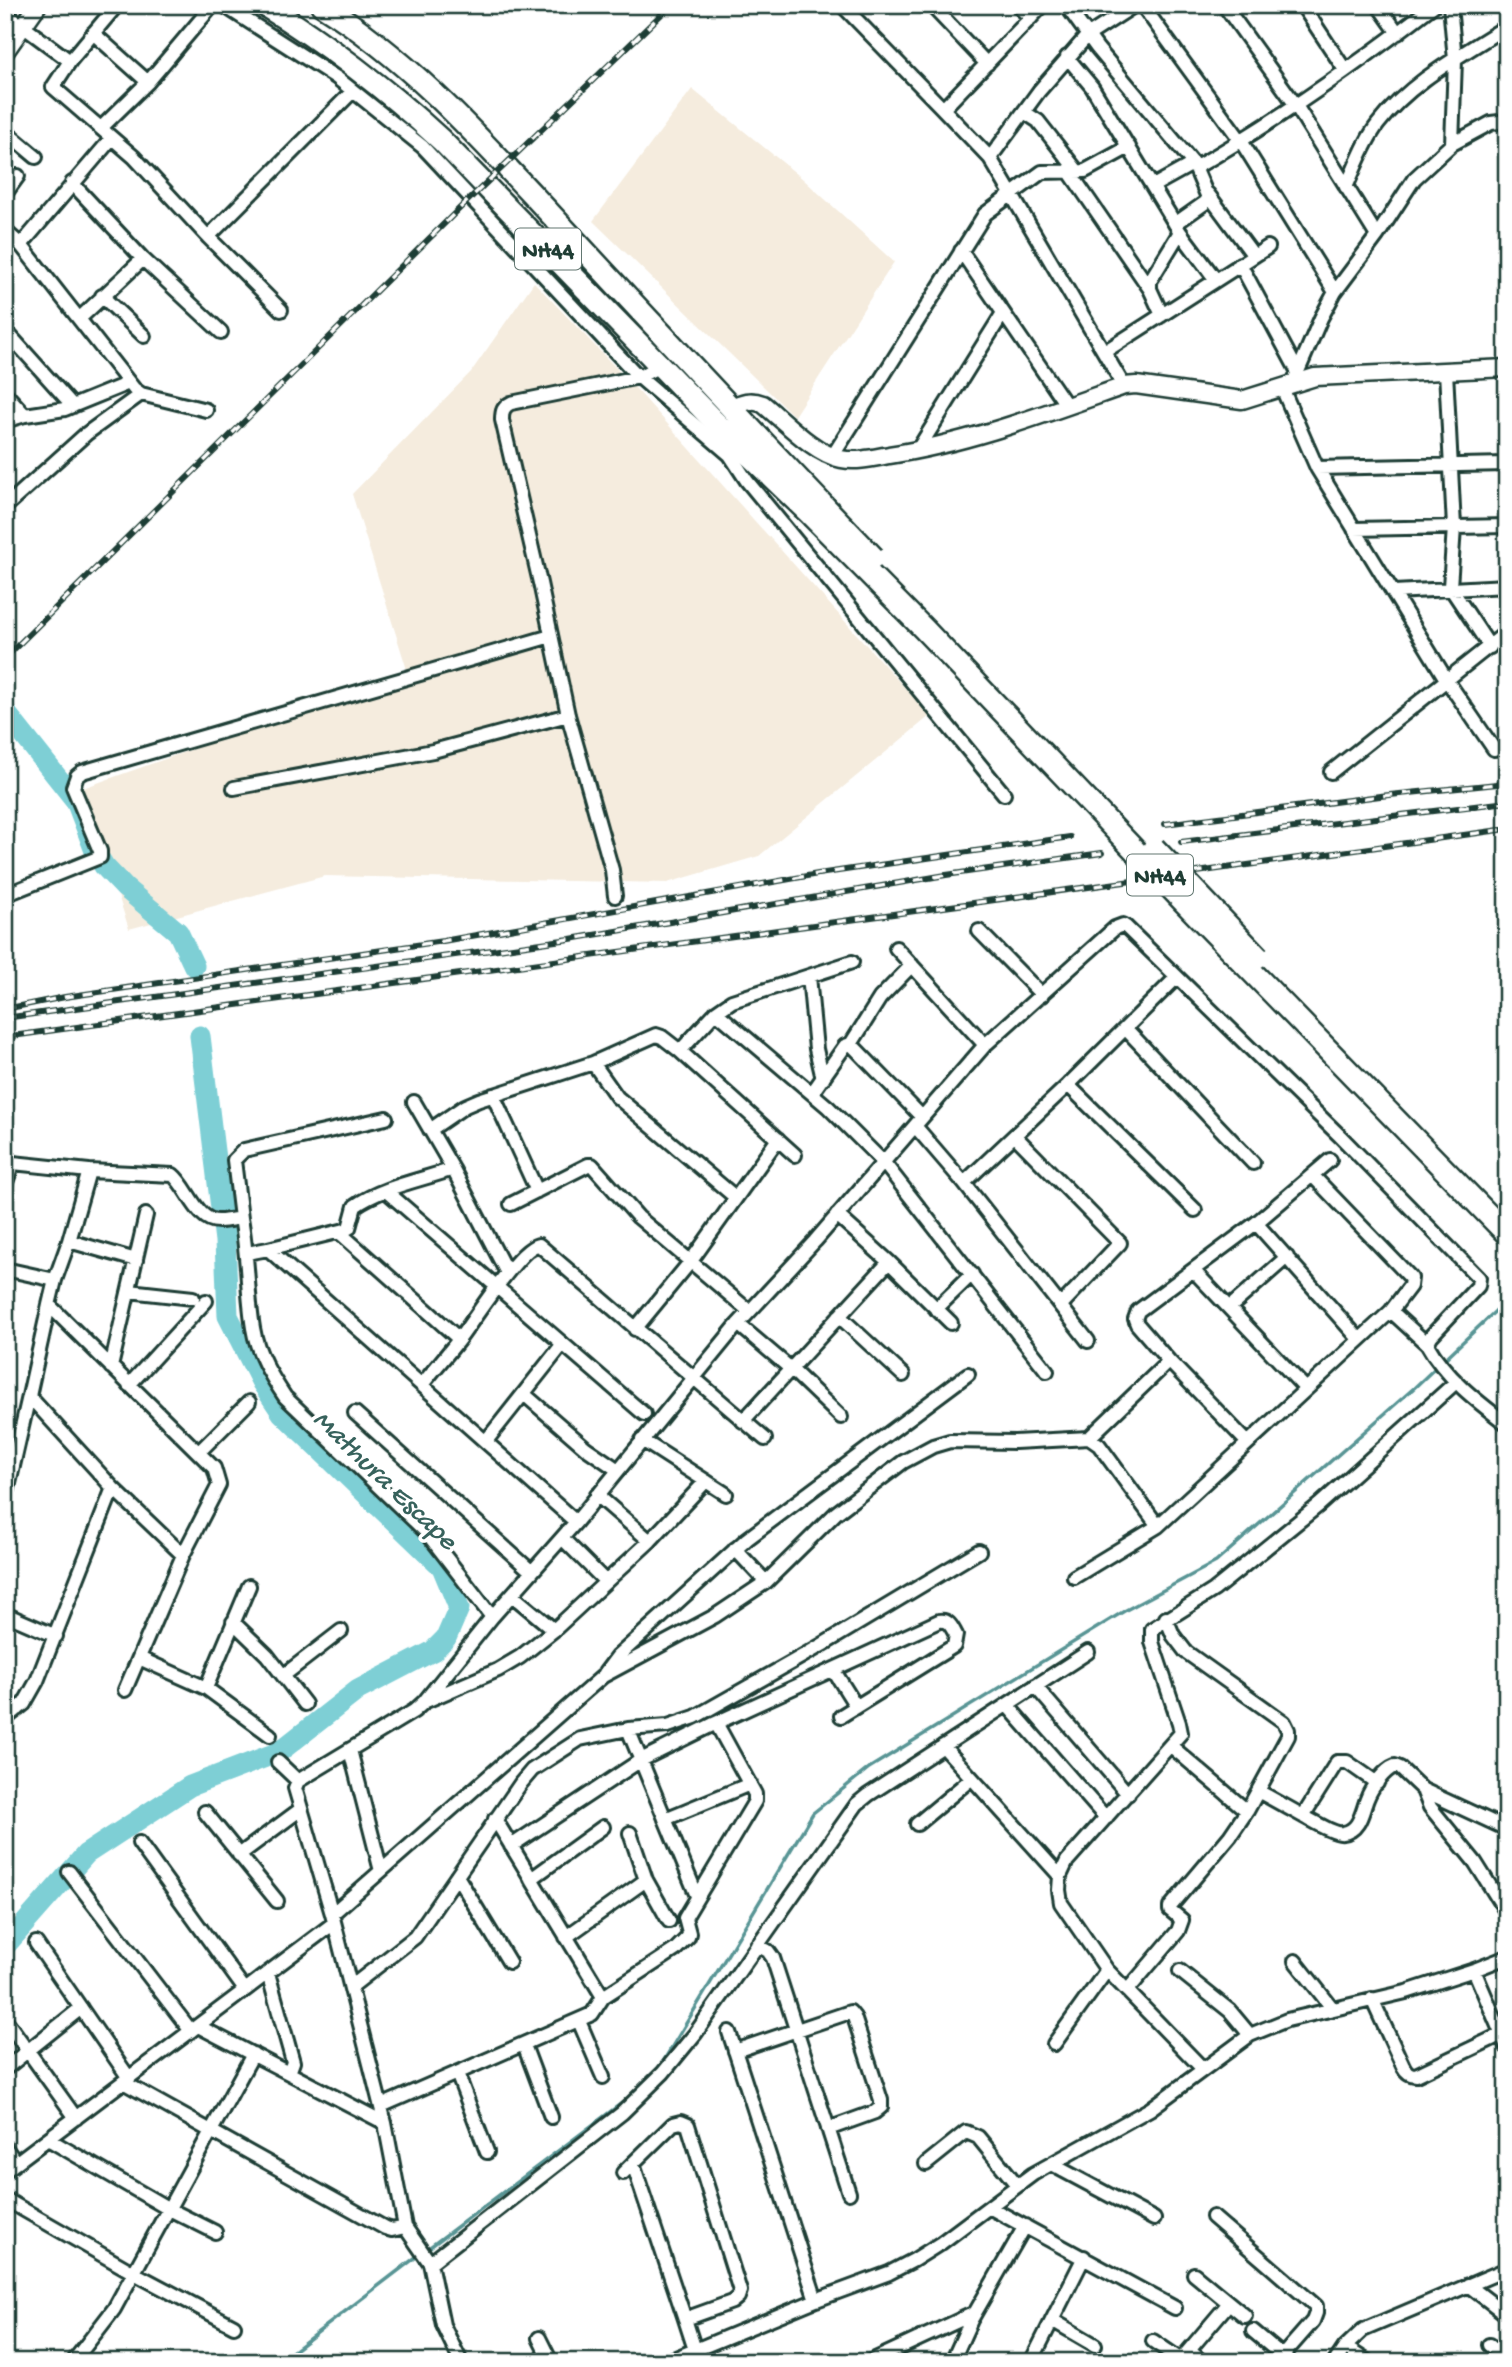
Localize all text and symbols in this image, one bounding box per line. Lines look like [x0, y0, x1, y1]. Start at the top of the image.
road number: NH44 [515, 228, 581, 270]
road number: NH44 [1127, 854, 1193, 896]
water label: Mathura Escape [305, 1404, 464, 1559]

